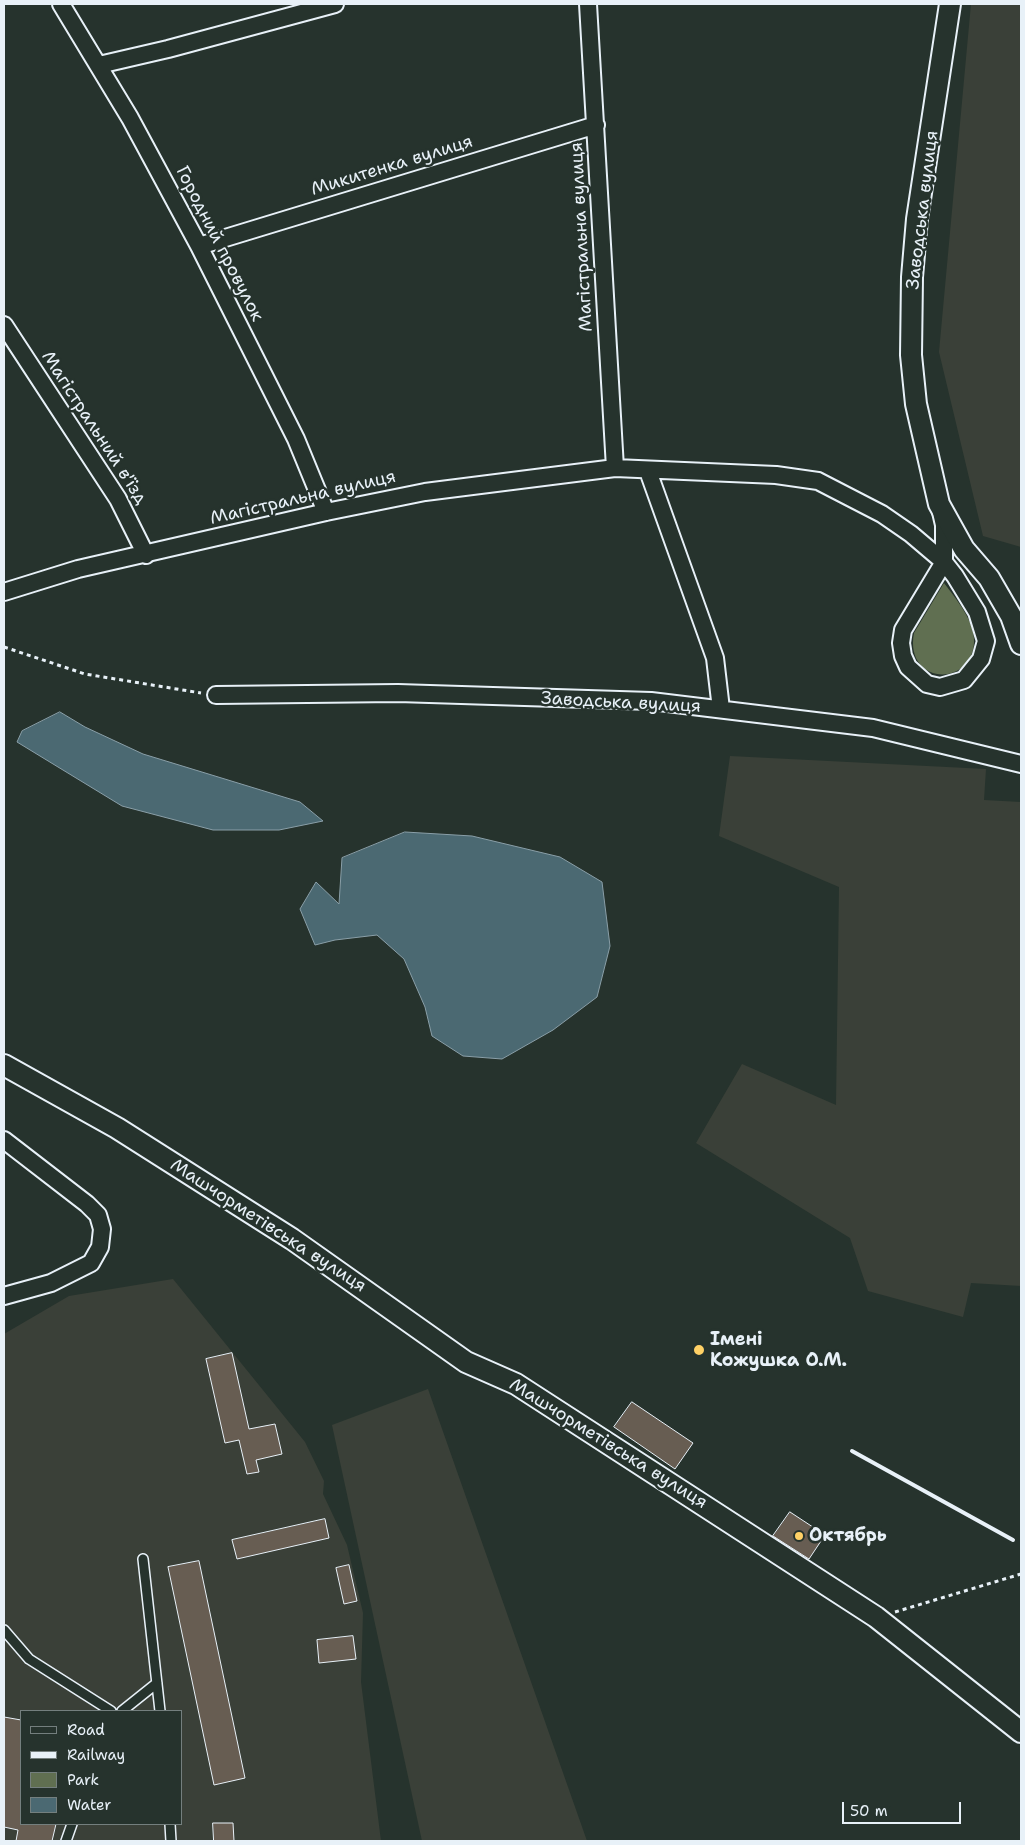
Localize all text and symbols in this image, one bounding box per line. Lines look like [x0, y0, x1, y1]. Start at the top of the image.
street label: Заводська вулиця [903, 129, 943, 291]
street label: Микитенка вулиця [308, 131, 476, 201]
street label: Магістральна вулиця [566, 142, 598, 332]
street label: Городний провулок [170, 163, 268, 325]
street label: Магістральний в'їзд [36, 347, 152, 509]
street label: Магістральна вулиця [208, 466, 398, 530]
street label: Заводська вулиця [541, 688, 701, 718]
street label: Машчорметівська вулиця [166, 1154, 370, 1298]
place label: Імені Кожушка О.М. [710, 1329, 847, 1372]
marker: Імені Кожушка О.М. [692, 1343, 706, 1357]
street label: Машчорметівська вулиця [505, 1374, 711, 1514]
place label: Октябрь [809, 1525, 887, 1547]
marker: Октябрь [793, 1530, 805, 1542]
legend [20, 1710, 182, 1825]
text: Road [67, 1720, 105, 1740]
text: Railway [67, 1745, 125, 1765]
text: Park [67, 1770, 99, 1790]
scale bar [845, 1792, 964, 1824]
text: Water [67, 1795, 111, 1815]
text: 50 m [850, 1801, 888, 1821]

